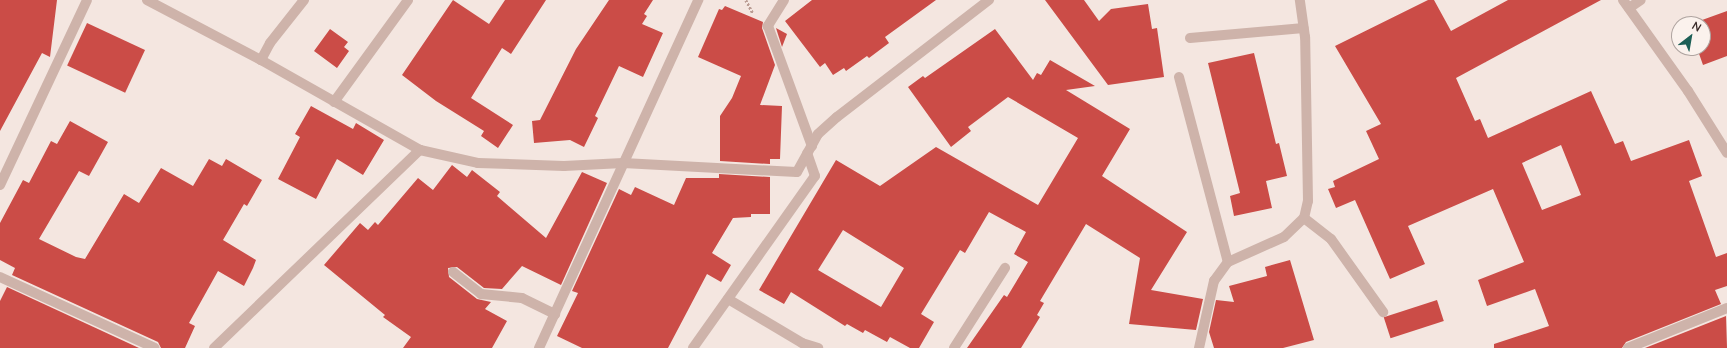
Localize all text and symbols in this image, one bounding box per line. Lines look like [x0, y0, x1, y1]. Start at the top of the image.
north arrow [1671, 16, 1711, 56]
text: N [1690, 18, 1704, 34]

